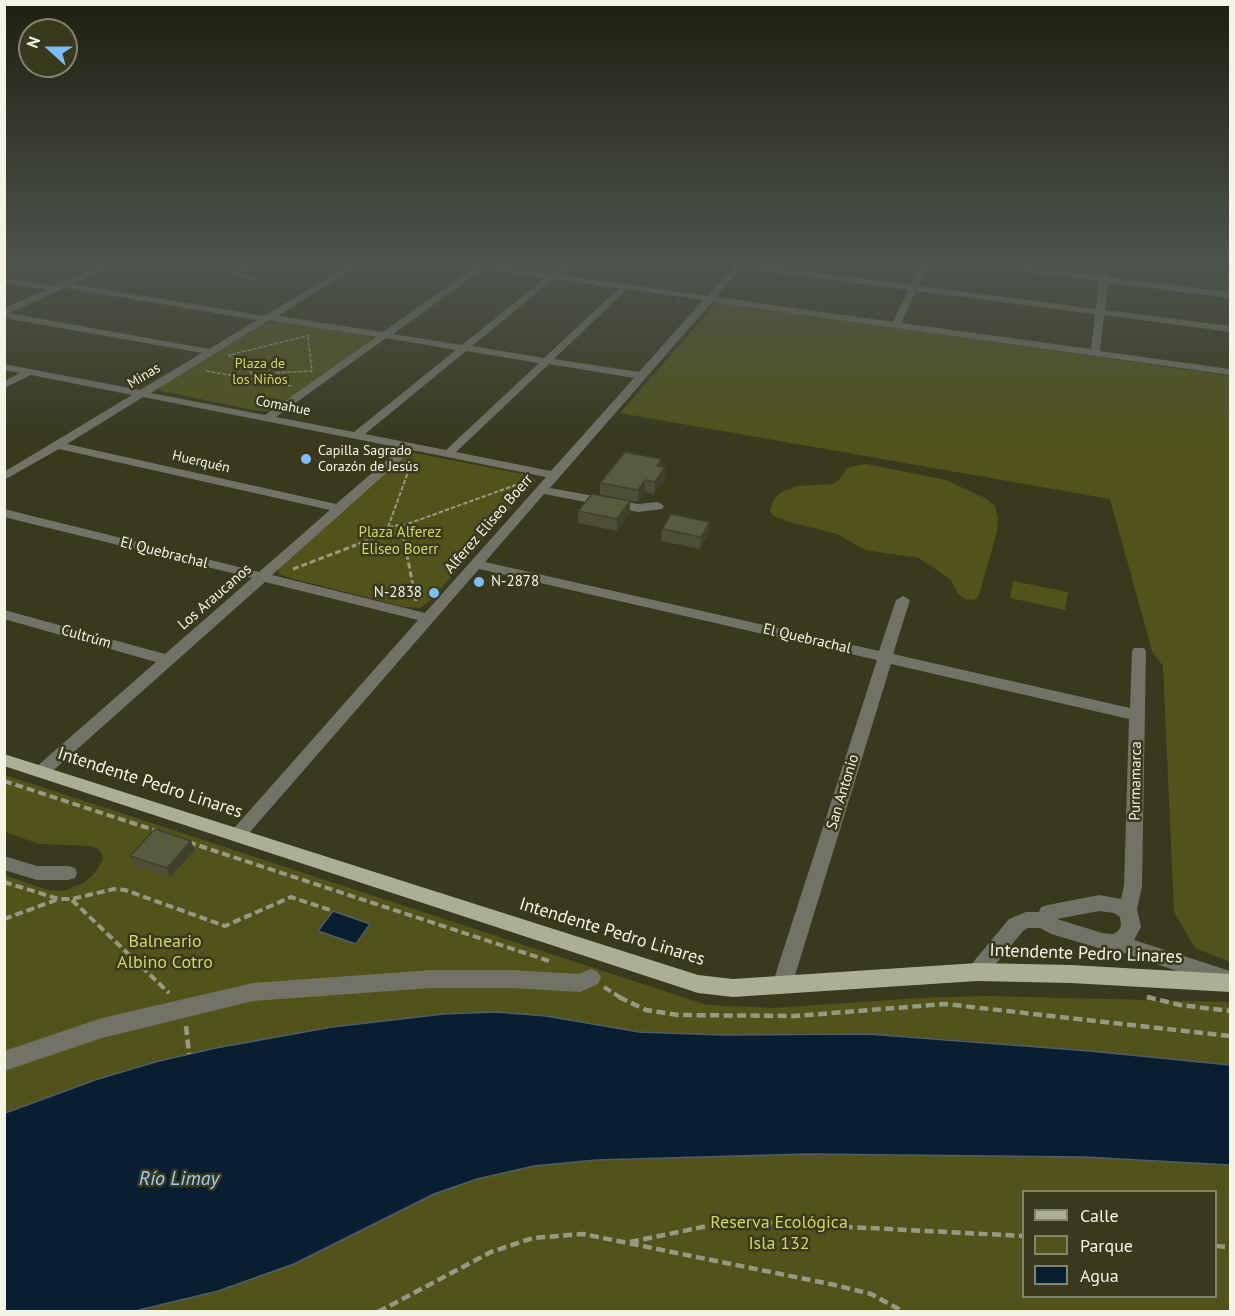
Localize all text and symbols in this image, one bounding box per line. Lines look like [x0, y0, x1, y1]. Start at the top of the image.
north arrow [18, 18, 78, 78]
text: N [22, 34, 44, 51]
park label: Plaza de los Niños [232, 356, 288, 388]
street label: Minas [125, 360, 163, 392]
street label: Comahue [254, 392, 312, 420]
place label: Capilla Sagrado Corazón de Jesús [318, 443, 419, 476]
street label: Huerquén [171, 447, 231, 477]
marker: Capilla Sagrado Corazón de Jesús [299, 452, 313, 466]
street label: Alferez Eliseo Boerr [441, 471, 537, 577]
park label: Plaza Alferez Eliseo Boerr [358, 524, 442, 559]
street label: El Quebrachal [118, 533, 210, 573]
street label: Los Araucanos [175, 560, 255, 634]
place label: N-2878 [491, 573, 539, 591]
marker: N-2878 [472, 575, 486, 589]
place label: N-2838 [374, 584, 422, 602]
marker: N-2838 [427, 586, 441, 600]
street label: El Quebrachal [761, 620, 853, 658]
street label: Cultrúm [59, 621, 113, 653]
street label: Purmamarca [1126, 741, 1146, 821]
street label: Intendente Pedro Linares [55, 743, 245, 823]
street label: San Antonio [823, 752, 863, 832]
street label: Intendente Pedro Linares [517, 893, 707, 971]
park label: Balneario Albino Cotro [117, 931, 213, 974]
street label: Intendente Pedro Linares [989, 940, 1183, 968]
water label: Río Limay [139, 1167, 219, 1191]
legend [1022, 1190, 1217, 1298]
text: Calle [1080, 1204, 1119, 1227]
park label: Reserva Ecológica Isla 132 [710, 1212, 848, 1254]
text: Parque [1080, 1234, 1133, 1257]
text: Agua [1080, 1264, 1119, 1287]

